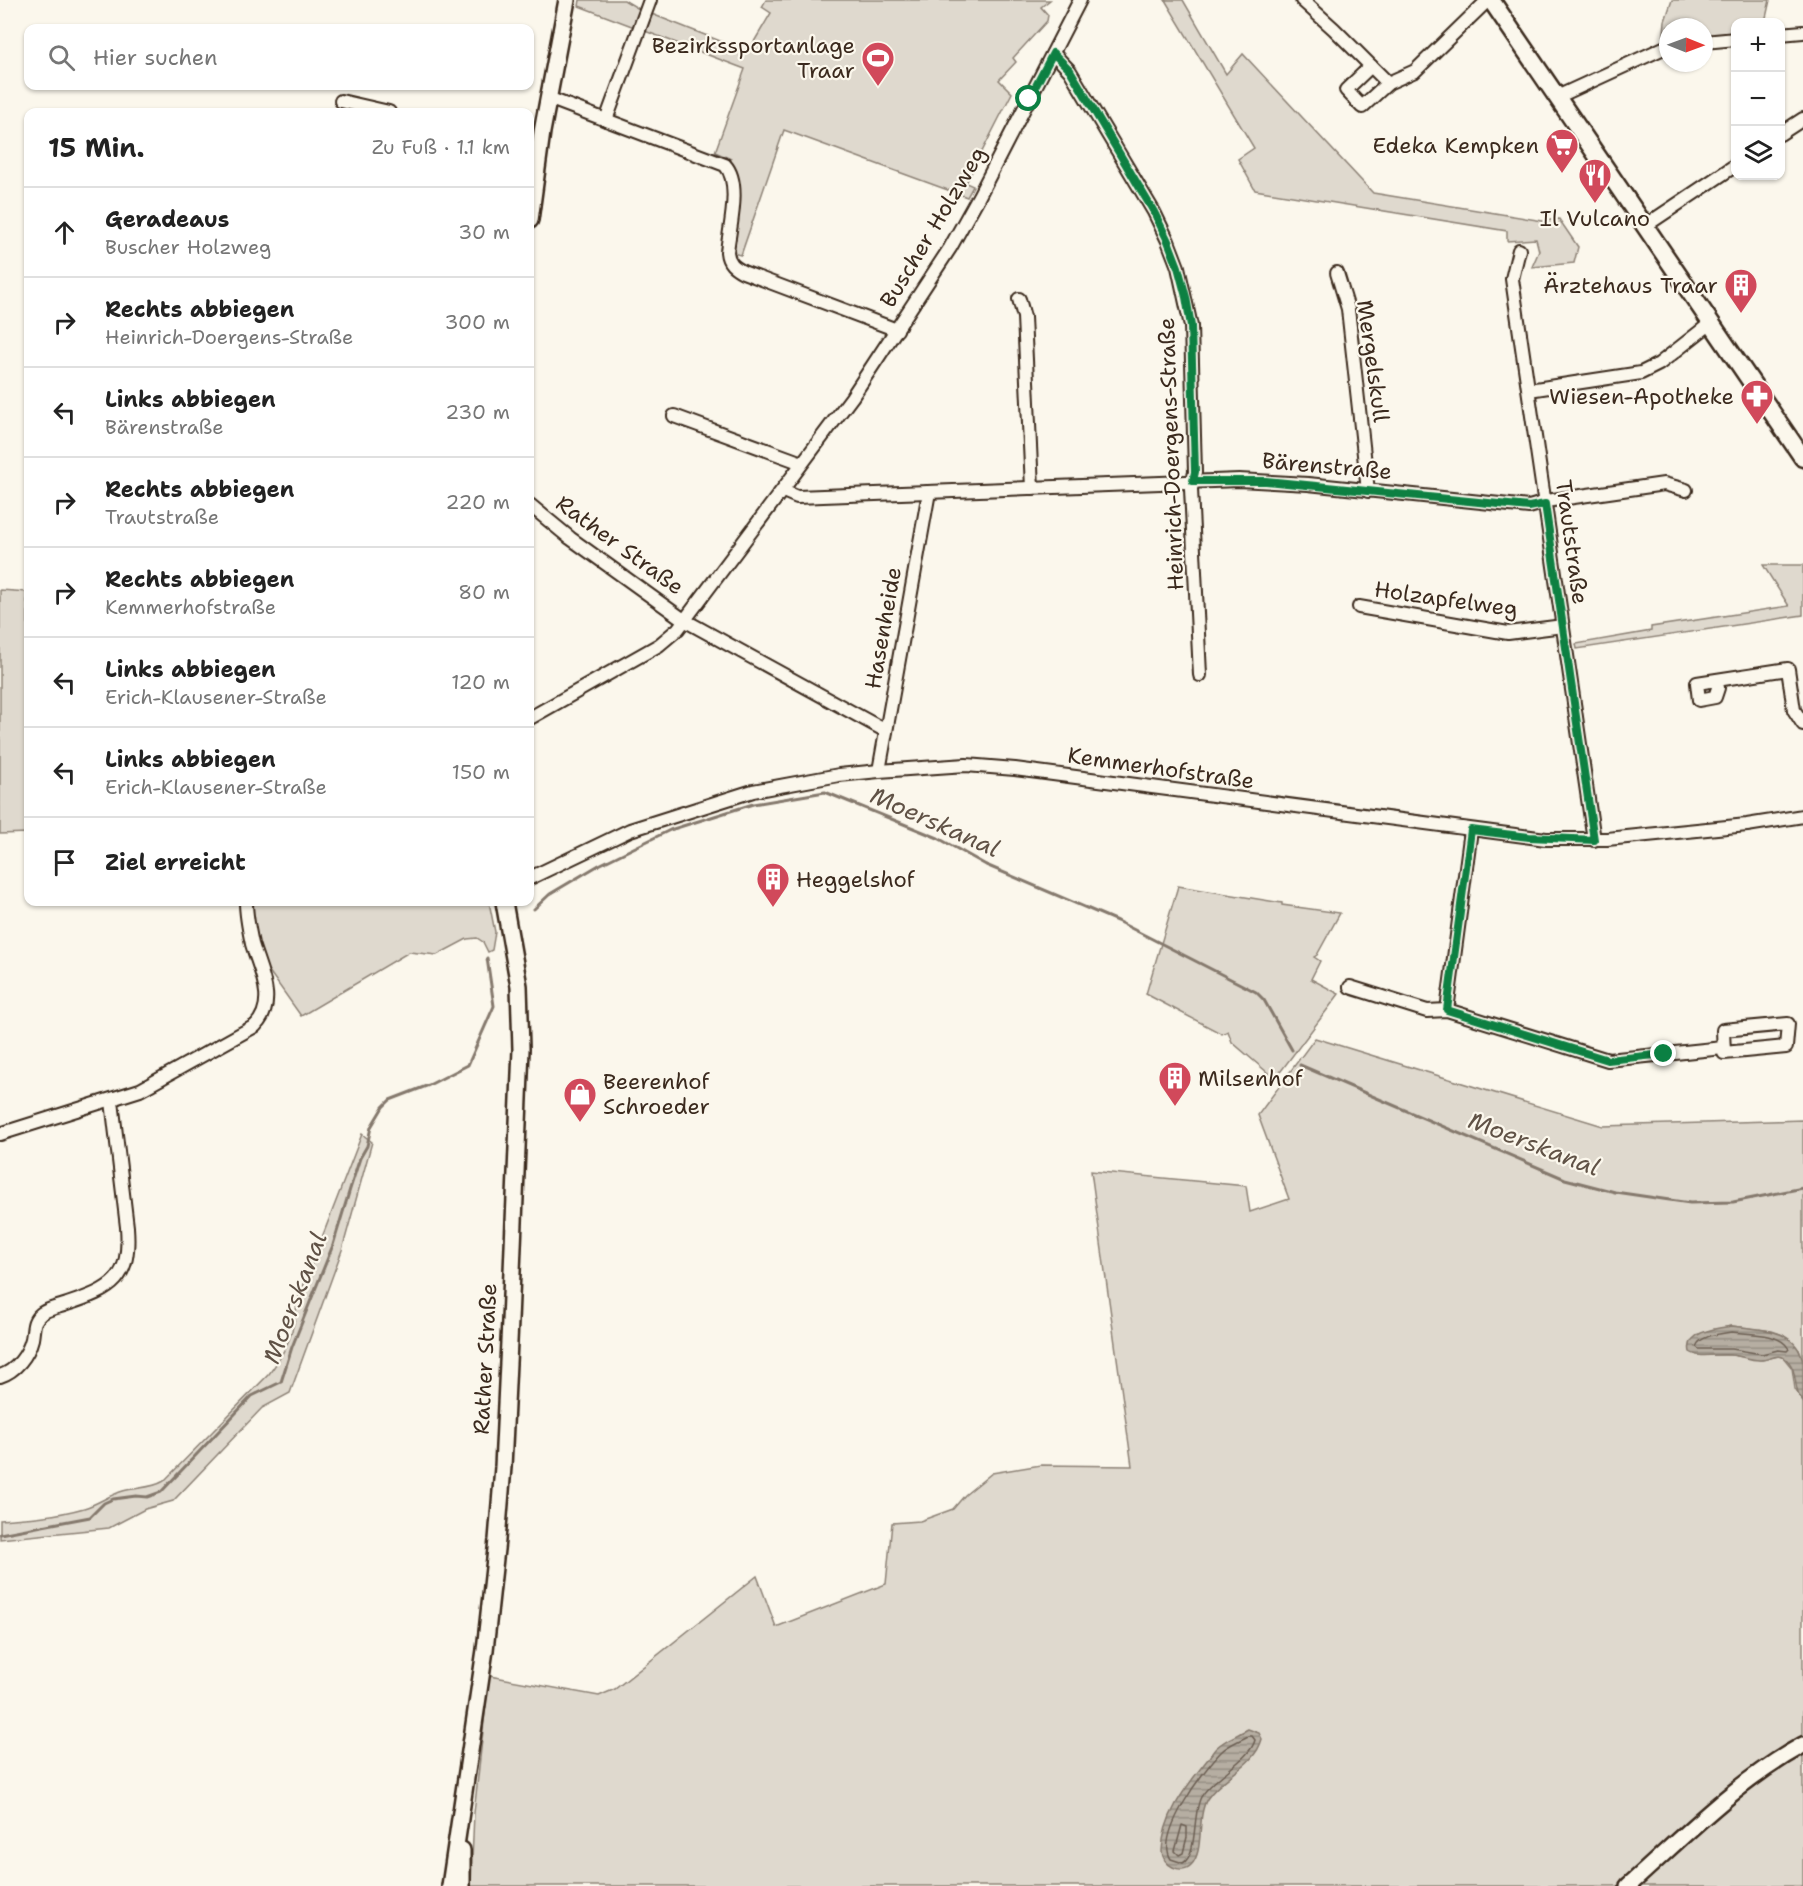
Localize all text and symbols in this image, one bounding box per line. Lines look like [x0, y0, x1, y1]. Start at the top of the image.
north arrow [1659, 18, 1713, 72]
map controls [1731, 18, 1785, 180]
button: + [1731, 18, 1785, 72]
search box [24, 24, 534, 90]
place label: Bezirkssportanlage Traar [652, 31, 855, 85]
sports icon: Bezirkssportanlage Traar [860, 40, 896, 87]
icon: search [45, 41, 78, 74]
text: Hier suchen [93, 43, 218, 72]
button: − [1731, 72, 1785, 126]
route start [1015, 85, 1041, 111]
button: layers [1731, 126, 1785, 180]
supermarket icon: Edeka Kempken [1544, 127, 1580, 174]
text: 15 Min. [48, 130, 145, 165]
place label: Edeka Kempken [1372, 131, 1539, 160]
text: Zu Fuß · 1.1 km [372, 134, 510, 160]
street label: Buscher Holzweg [873, 141, 993, 313]
restaurant icon: Il Vulcano [1577, 157, 1613, 204]
place label: Il Vulcano [1540, 204, 1650, 233]
text: Geradeaus [105, 205, 229, 234]
icon: ahead [48, 216, 81, 249]
text: 30 m [458, 219, 510, 245]
text: Buscher Holzweg [105, 234, 271, 260]
building icon: Ärztehaus Traar [1723, 267, 1759, 314]
place label: Ärztehaus Traar [1543, 271, 1718, 300]
text: Rechts abbiegen [105, 295, 294, 324]
street label: Mergelskull [1350, 298, 1396, 424]
icon: right [48, 306, 81, 339]
text: 300 m [444, 309, 510, 335]
street label: Heinrich-Doergens-Straße [1152, 317, 1190, 591]
text: Heinrich-Doergens-Straße [105, 324, 353, 350]
pharmacy icon: Wiesen-Apotheke [1739, 378, 1775, 425]
place label: Wiesen-Apotheke [1549, 382, 1734, 411]
text: Links abbiegen [105, 385, 276, 414]
icon: left [48, 396, 81, 429]
text: 230 m [445, 399, 510, 425]
text: Bärenstraße [105, 414, 224, 440]
street label: Bärenstraße [1261, 446, 1393, 486]
text: Rechts abbiegen [105, 475, 294, 504]
street label: Trautstraße [1549, 478, 1595, 606]
icon: right [48, 486, 81, 519]
text: 220 m [446, 489, 510, 515]
street label: Rather Straße [550, 489, 690, 601]
text: Trautstraße [105, 504, 219, 530]
text: Rechts abbiegen [105, 565, 294, 594]
street label: Hasenheide [858, 565, 908, 691]
street label: Holzapfelweg [1372, 575, 1520, 623]
icon: right [48, 576, 81, 609]
text: 80 m [458, 579, 510, 605]
text: Kemmerhofstraße [105, 594, 276, 620]
text: Links abbiegen [105, 655, 276, 684]
icon: left [48, 666, 81, 699]
text: 120 m [451, 669, 510, 695]
text: Erich-Klausener-Straße [105, 684, 327, 710]
street label: Kemmerhofstraße [1066, 741, 1256, 795]
text: Links abbiegen [105, 745, 276, 774]
icon: left [48, 756, 81, 789]
text: 150 m [452, 759, 510, 785]
text: Erich-Klausener-Straße [105, 774, 327, 800]
water label: Moerskanal [865, 779, 1005, 865]
icon: arrive [48, 846, 81, 879]
text: Ziel erreicht [105, 848, 246, 877]
building icon: Heggelshof [755, 861, 791, 908]
place label: Heggelshof [796, 865, 916, 894]
route end [1650, 1040, 1676, 1066]
building icon: Milsenhof [1157, 1060, 1193, 1107]
place label: Milsenhof [1198, 1064, 1304, 1093]
place label: Beerenhof Schroeder [603, 1067, 711, 1121]
shop icon: Beerenhof Schroeder [562, 1076, 598, 1123]
water label: Moerskanal [1464, 1104, 1604, 1184]
water label: Moerskanal [255, 1228, 335, 1368]
street label: Rather Straße [467, 1283, 503, 1435]

